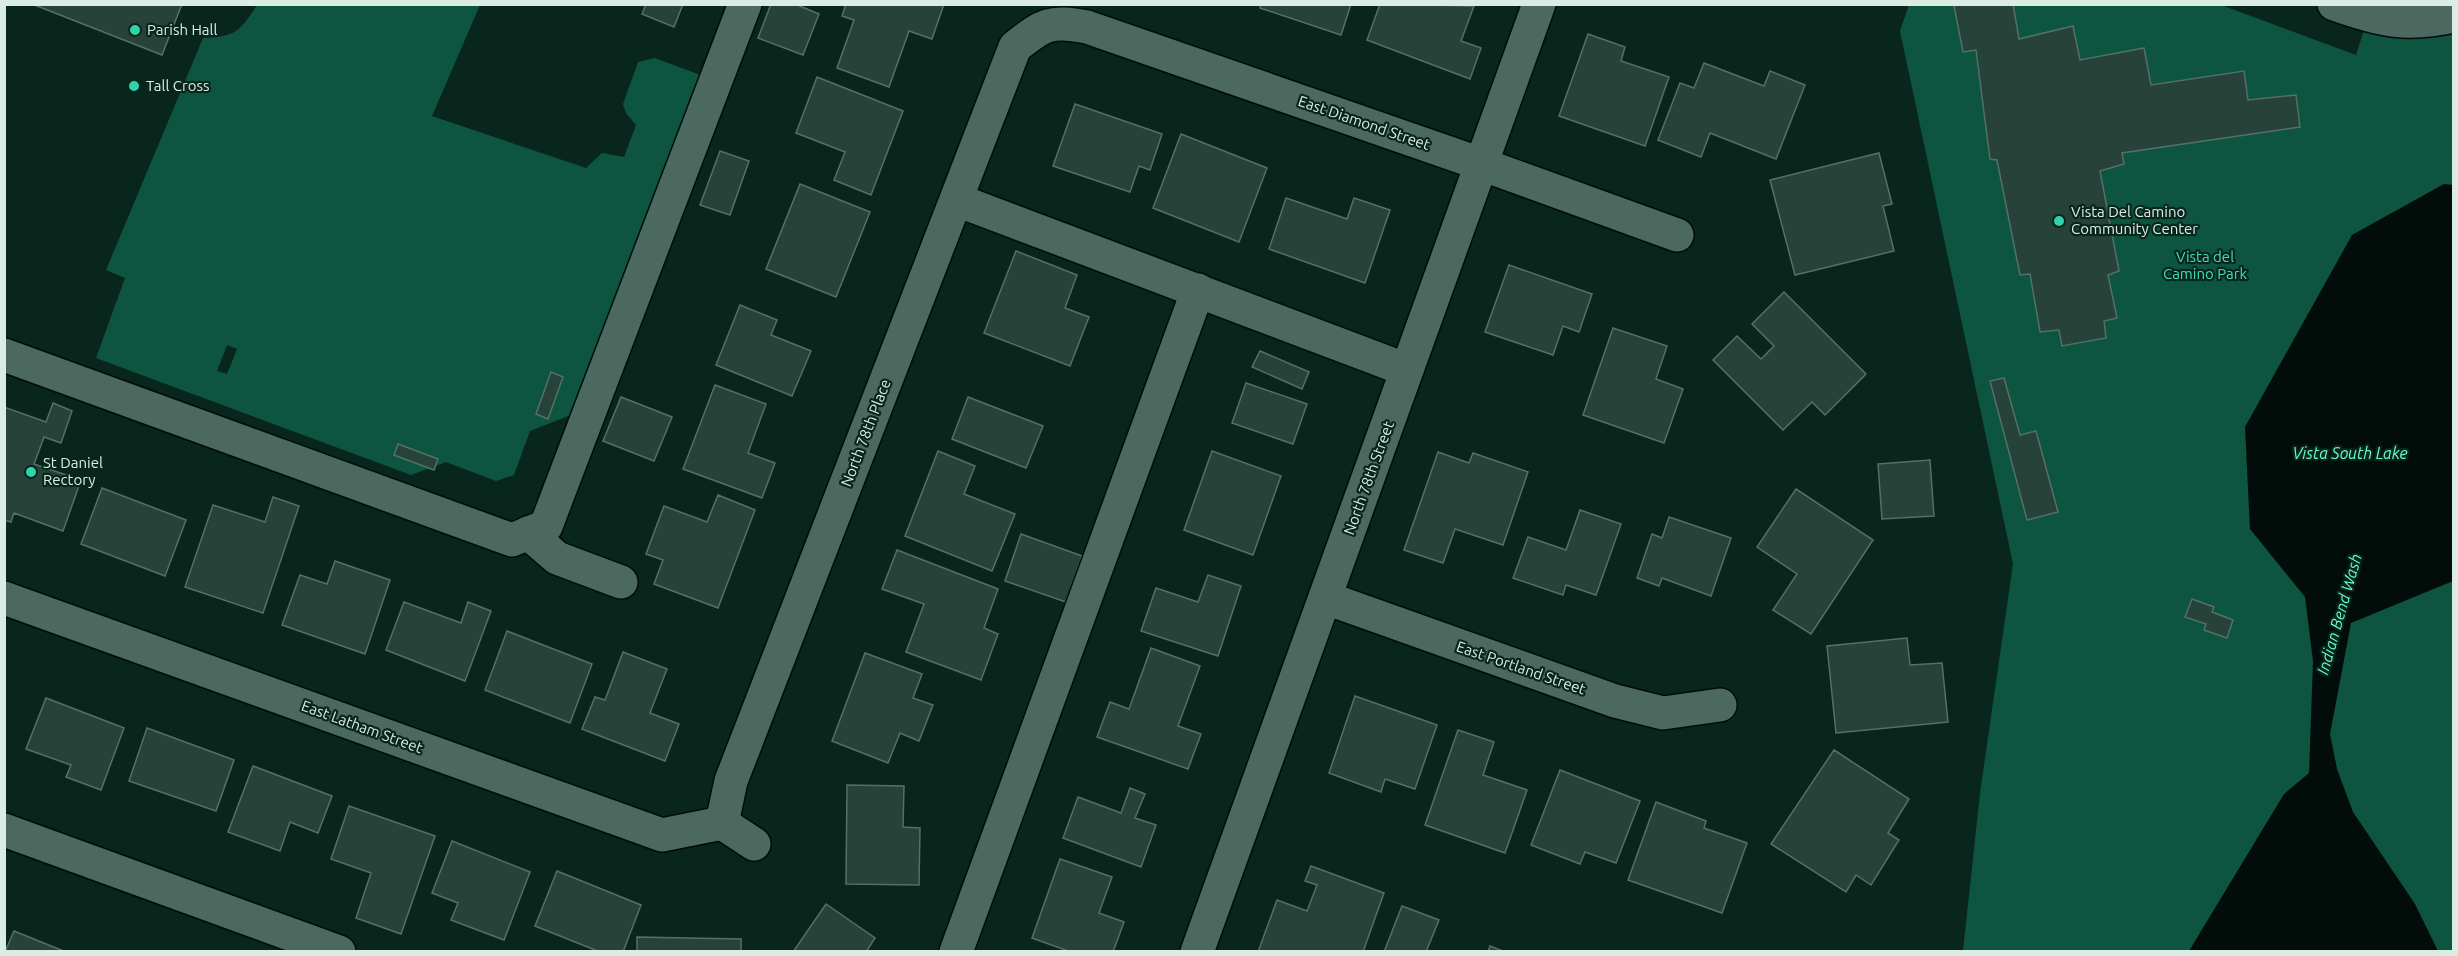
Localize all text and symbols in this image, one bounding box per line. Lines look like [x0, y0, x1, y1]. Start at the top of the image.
place label: Parish Hall [147, 21, 217, 38]
marker: Parish Hall [128, 23, 142, 37]
place label: Tall Cross [146, 77, 209, 94]
marker: Tall Cross [127, 79, 141, 93]
street label: East Diamond Street [1296, 92, 1432, 153]
place label: Vista Del Camino Community Center [2071, 203, 2198, 237]
marker: Vista Del Camino Community Center [2052, 214, 2066, 228]
park label: Vista del Camino Park [2163, 248, 2247, 282]
street label: North 78th Place [837, 377, 894, 489]
street label: North 78th Street [1340, 419, 1397, 537]
water label: Vista South Lake [2292, 444, 2408, 462]
place label: St Daniel Rectory [43, 454, 103, 488]
marker: St Daniel Rectory [24, 465, 38, 479]
water label: Indian Bend Wash [2313, 551, 2365, 677]
street label: East Portland Street [1454, 637, 1588, 698]
street label: East Latham Street [299, 697, 425, 756]

